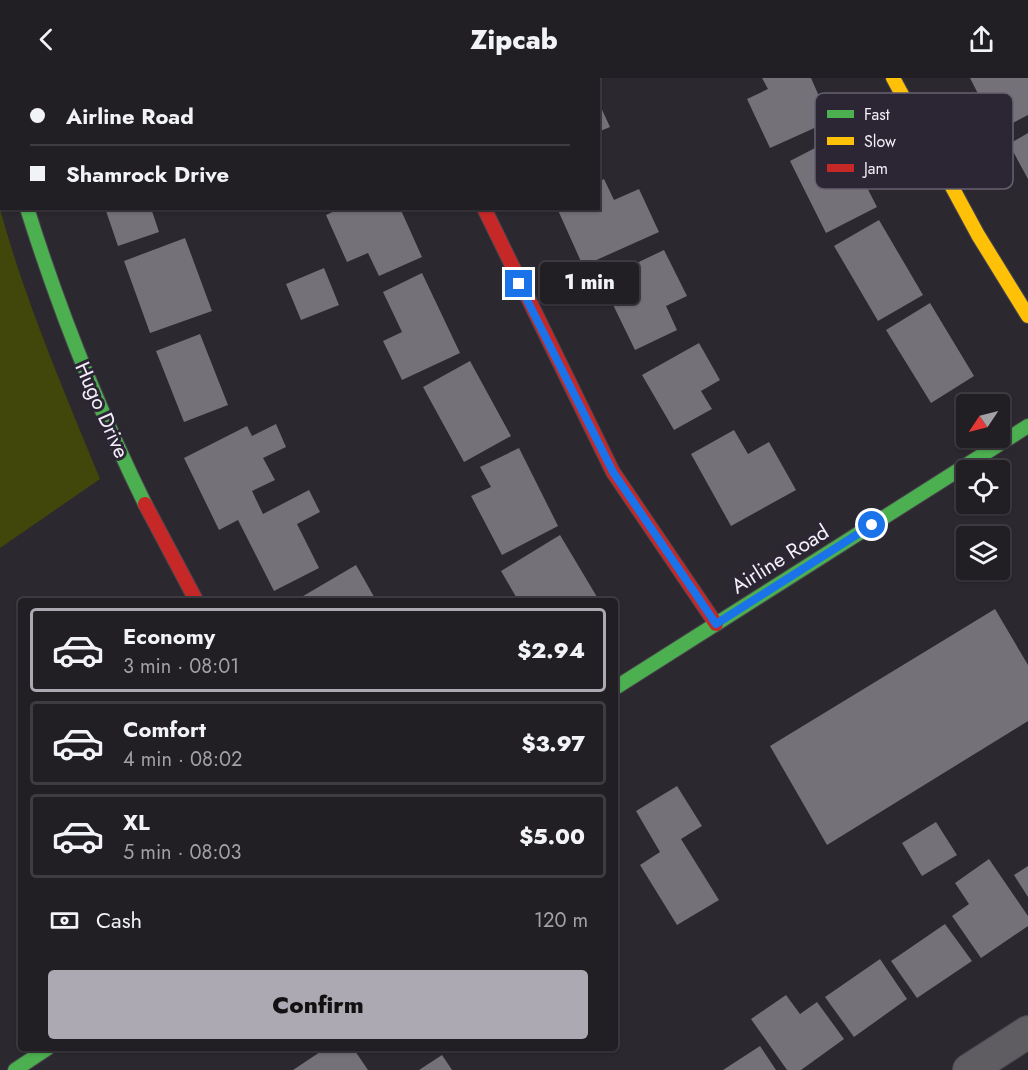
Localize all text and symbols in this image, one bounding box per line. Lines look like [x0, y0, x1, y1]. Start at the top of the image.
text: Zipcab [470, 20, 558, 59]
icon: back [30, 23, 63, 56]
icon: share [965, 23, 998, 56]
legend [815, 93, 1013, 189]
text: Airline Road [66, 100, 194, 132]
text: Fast [864, 103, 890, 126]
text: Slow [864, 130, 896, 153]
text: Jam [862, 157, 888, 180]
text: Shamrock Drive [66, 158, 229, 190]
callout: 1 min [540, 263, 639, 305]
text: 1 min [564, 268, 615, 297]
route end [505, 270, 532, 297]
street label: Hugo Drive [67, 357, 137, 463]
north arrow [956, 394, 1010, 448]
map controls [956, 394, 1010, 580]
button: locate [956, 460, 1010, 514]
route start [858, 511, 885, 538]
street label: Airline Road [725, 517, 835, 601]
button: layers [956, 526, 1010, 580]
text: Economy [123, 620, 215, 652]
icon: car [51, 623, 105, 677]
text: $2.94 [517, 634, 585, 666]
text: 3 min · 08:01 [123, 652, 239, 681]
text: Comfort [123, 713, 206, 745]
icon: car [51, 716, 105, 770]
text: $3.97 [522, 727, 585, 759]
text: 4 min · 08:02 [123, 745, 242, 774]
text: XL [123, 806, 150, 838]
icon: car [51, 809, 105, 863]
text: $5.00 [519, 820, 585, 852]
text: 5 min · 08:03 [123, 838, 241, 867]
icon: cash [48, 904, 81, 937]
text: Cash [96, 904, 142, 936]
text: 120 m [534, 906, 588, 935]
button: Confirm [48, 970, 588, 1039]

